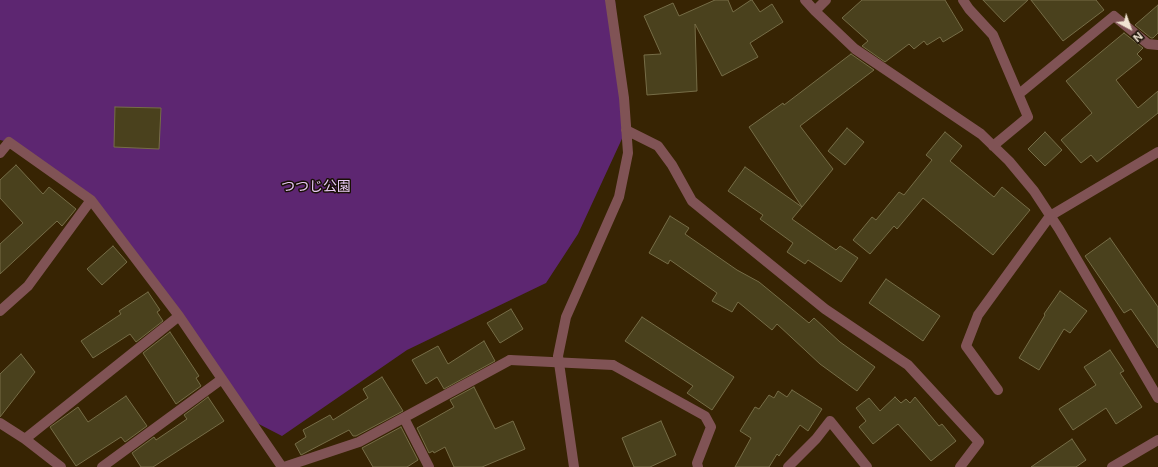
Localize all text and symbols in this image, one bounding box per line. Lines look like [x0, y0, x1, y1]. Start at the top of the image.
north arrow [1110, 8, 1150, 48]
text: N [1130, 29, 1146, 45]
park label: つつじ公園 [281, 179, 351, 195]

